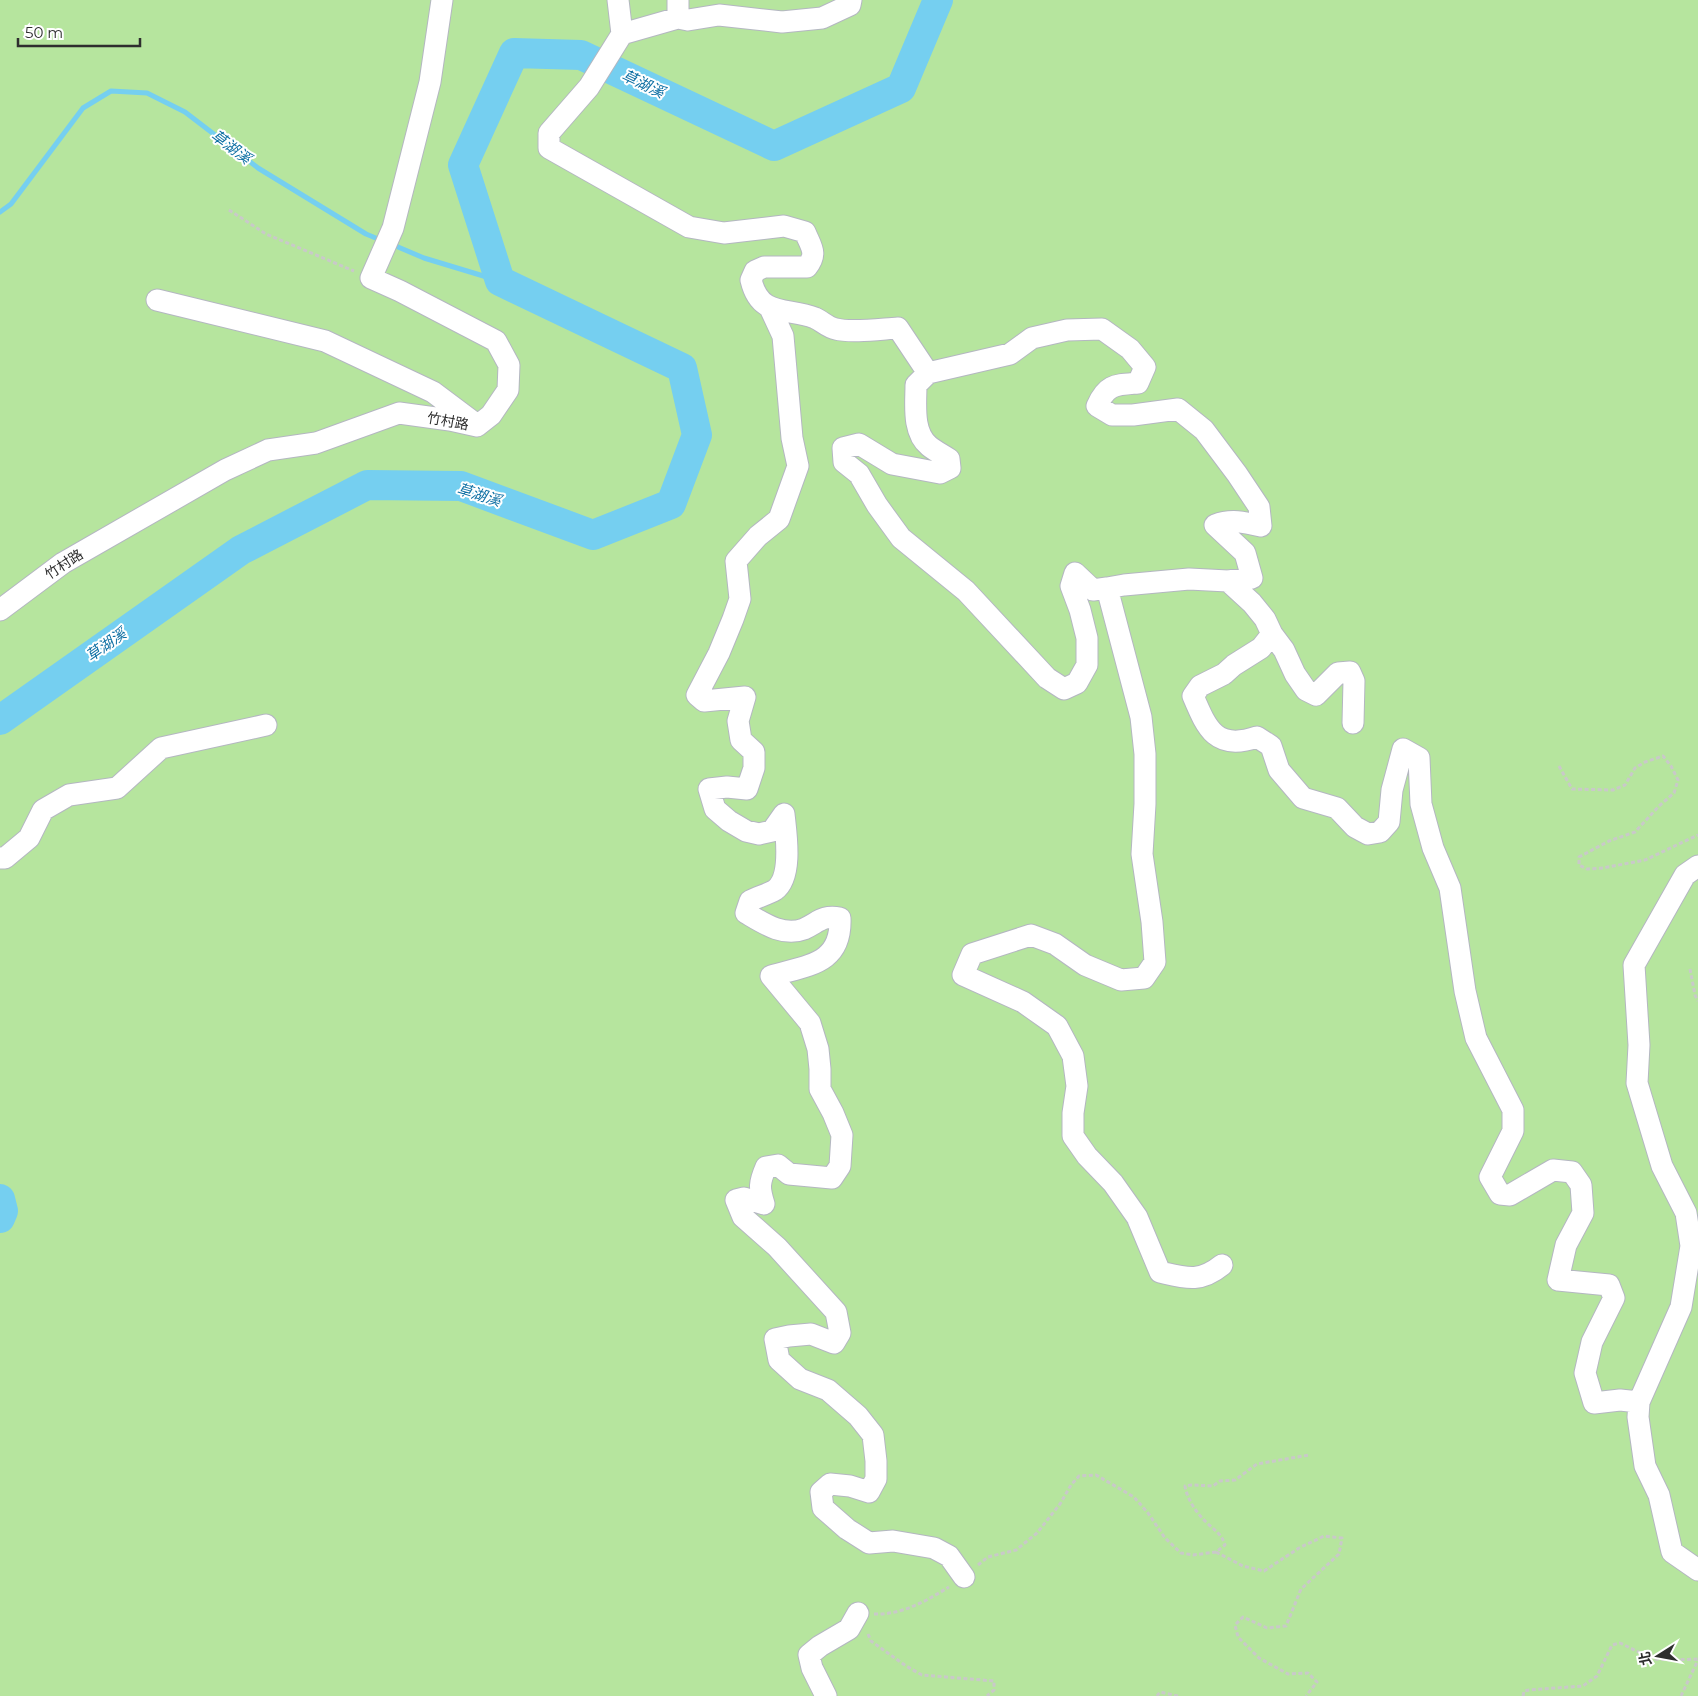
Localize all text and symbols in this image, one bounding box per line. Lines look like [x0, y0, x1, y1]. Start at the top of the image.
scale bar [18, 15, 140, 47]
text: 50 m [25, 23, 63, 42]
water label: 草湖溪 [619, 65, 669, 103]
water label: 草湖溪 [208, 125, 257, 169]
street label: 竹村路 [426, 408, 470, 434]
water label: 草湖溪 [455, 479, 505, 511]
street label: 竹村路 [41, 545, 87, 583]
water label: 草湖溪 [82, 623, 131, 665]
north arrow [1633, 1631, 1683, 1681]
text: 北 [1635, 1650, 1655, 1667]

